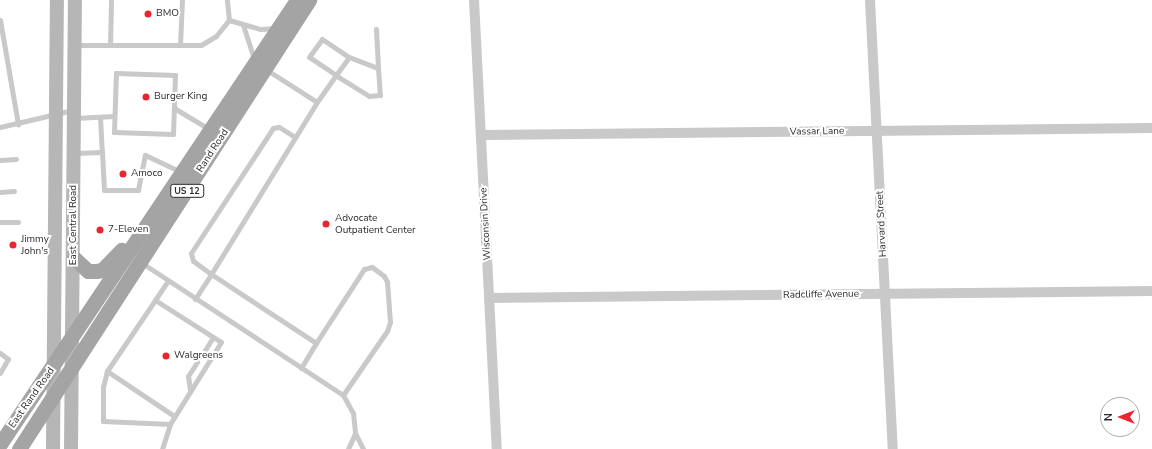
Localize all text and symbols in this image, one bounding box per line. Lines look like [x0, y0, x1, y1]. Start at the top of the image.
place label: BMO [156, 8, 179, 20]
marker: BMO [143, 9, 153, 19]
place label: Burger King [154, 91, 207, 103]
marker: Burger King [141, 92, 151, 102]
street label: Vassar Lane [790, 126, 844, 138]
street label: Rand Road [195, 127, 231, 175]
place label: Amoco [131, 168, 162, 180]
marker: Amoco [118, 169, 128, 179]
road number: US 12 [170, 184, 204, 198]
street label: East Central Road [68, 185, 80, 265]
street label: Wisconsin Drive [478, 187, 494, 261]
street label: Harvard Street [874, 191, 890, 257]
place label: Advocate Outpatient Center [335, 212, 416, 236]
marker: Advocate Outpatient Center [320, 218, 332, 230]
place label: 7-Eleven [108, 224, 148, 236]
marker: 7-Eleven [95, 225, 105, 235]
place label: Jimmy John's [21, 233, 49, 256]
marker: Jimmy John's [8, 240, 18, 250]
street label: Radcliffe Avenue [783, 288, 859, 302]
place label: Walgreens [174, 350, 223, 362]
marker: Walgreens [161, 351, 171, 361]
street label: East Rand Road [7, 365, 57, 431]
north arrow [1100, 397, 1140, 437]
text: N [1101, 413, 1116, 421]

